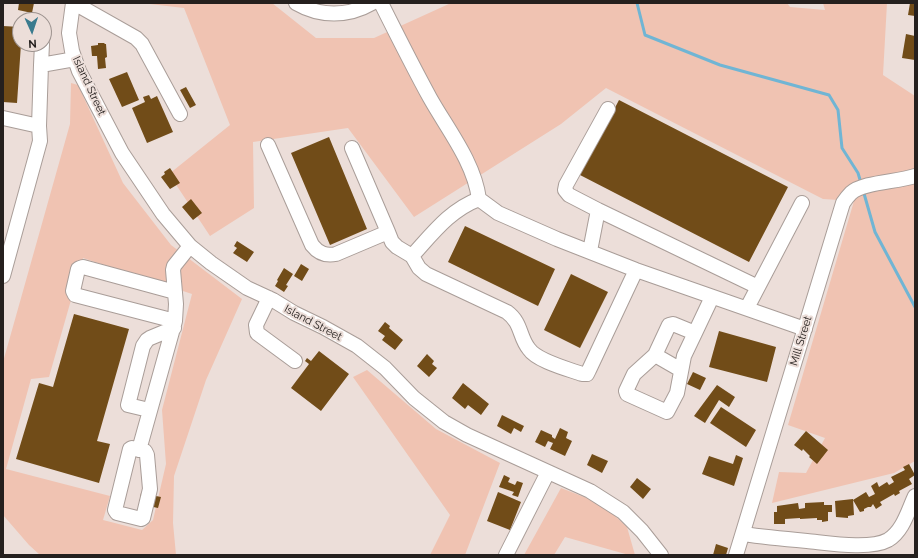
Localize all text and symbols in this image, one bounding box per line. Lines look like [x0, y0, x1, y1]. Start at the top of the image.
north arrow [12, 12, 52, 52]
text: N [28, 37, 37, 50]
street label: Island Street [70, 54, 108, 118]
street label: Island Street [282, 302, 344, 344]
street label: Mill Street [787, 315, 815, 367]

